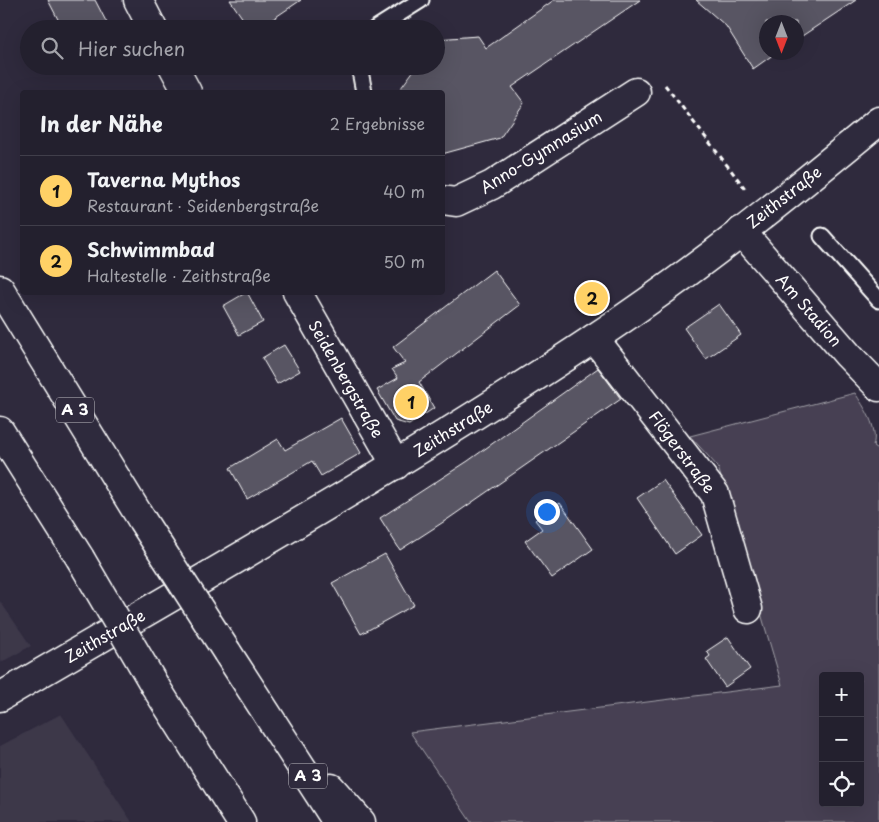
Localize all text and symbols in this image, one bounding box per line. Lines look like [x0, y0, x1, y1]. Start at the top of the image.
north arrow [759, 15, 804, 60]
search box [20, 20, 445, 75]
icon: search [38, 34, 66, 62]
text: Hier suchen [78, 34, 185, 62]
street label: Anno-Gymnasium [475, 104, 606, 198]
text: In der Nähe [40, 107, 162, 139]
text: 2 Ergebnisse [330, 111, 425, 135]
street label: Zeithstraße [741, 159, 826, 233]
text: Taverna Mythos [87, 165, 240, 193]
text: 1 [52, 179, 60, 203]
text: 40 m [383, 179, 425, 203]
text: Restaurant · Seidenbergstraße [87, 193, 319, 217]
text: Schwimmbad [87, 235, 215, 263]
text: 2 [50, 249, 62, 273]
text: 50 m [384, 249, 425, 273]
text: Haltestelle · Zeithstraße [87, 263, 271, 287]
street label: Am Stadion [771, 267, 848, 351]
pin: 2 [576, 279, 608, 317]
street label: Seidenbergstraße [303, 315, 390, 442]
pin: 1 [395, 383, 427, 421]
street label: Zeithstraße [408, 394, 497, 462]
road number: A 3 [56, 398, 94, 422]
street label: Flögerstraße [644, 405, 722, 498]
your location [534, 499, 560, 525]
street label: Zeithstraße [60, 602, 149, 668]
map controls [819, 672, 864, 807]
button: + [819, 672, 864, 717]
button: − [819, 717, 864, 762]
button: locate [819, 762, 864, 807]
road number: A 3 [289, 764, 327, 788]

